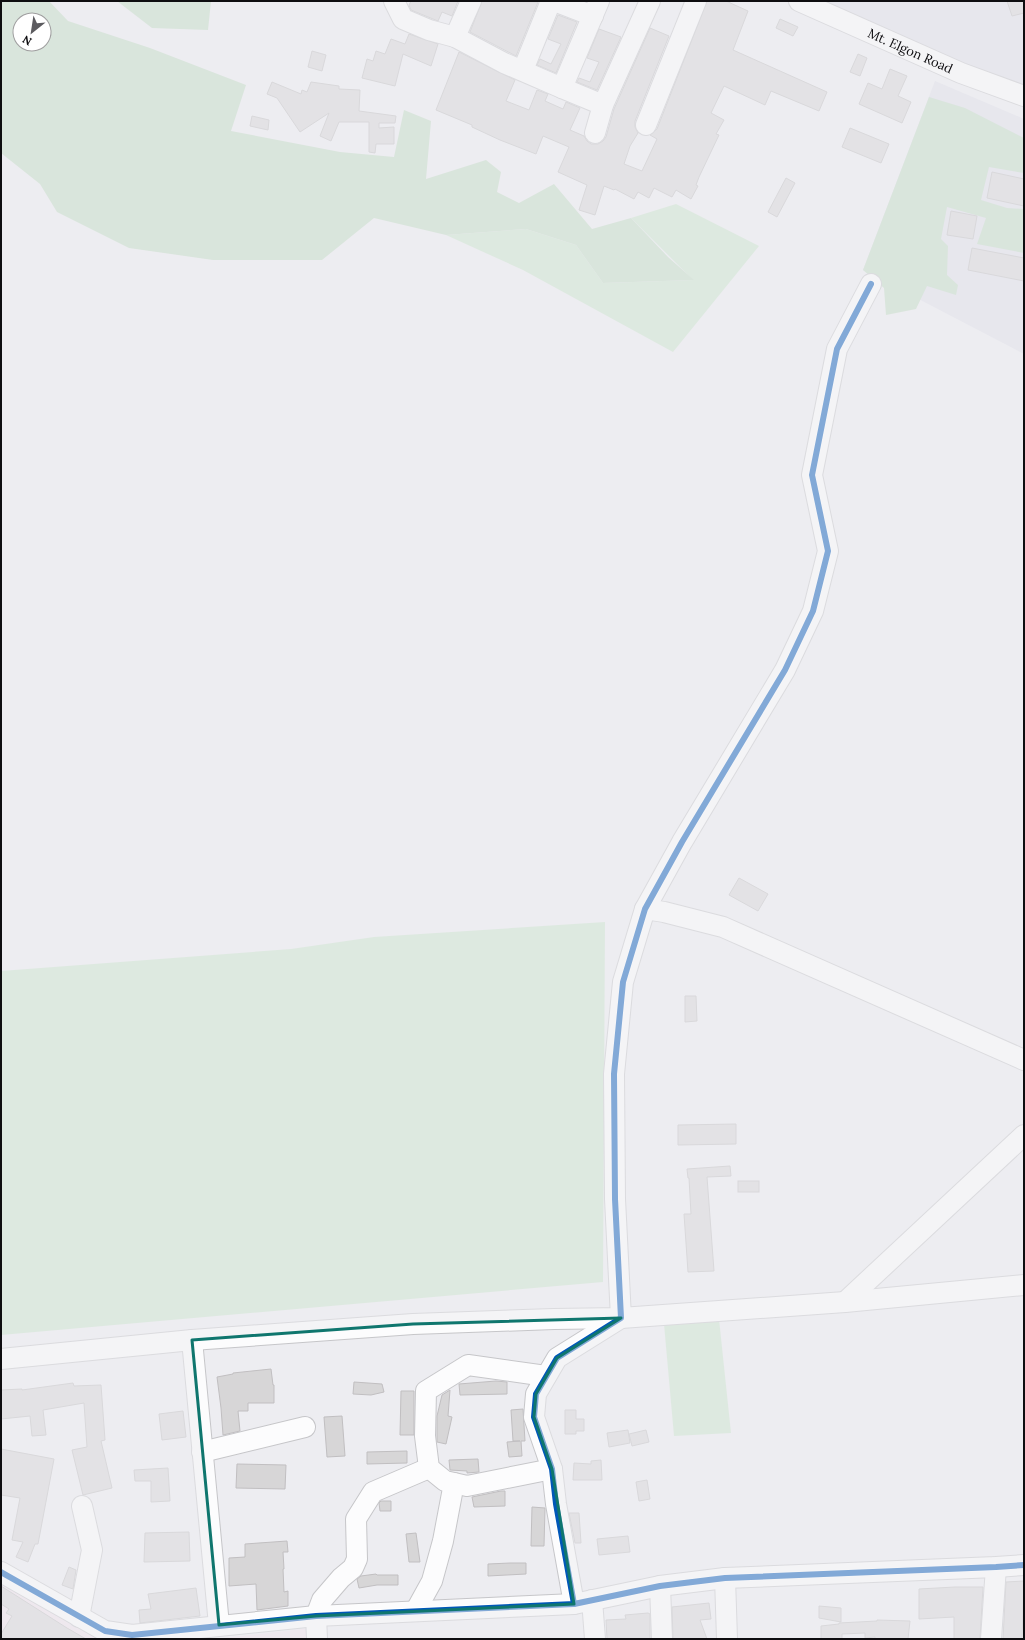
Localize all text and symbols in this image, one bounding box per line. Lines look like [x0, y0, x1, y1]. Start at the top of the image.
north arrow [12, 12, 52, 52]
street label: Mt. Elgon Road [865, 25, 956, 77]
text: N [19, 32, 34, 49]

